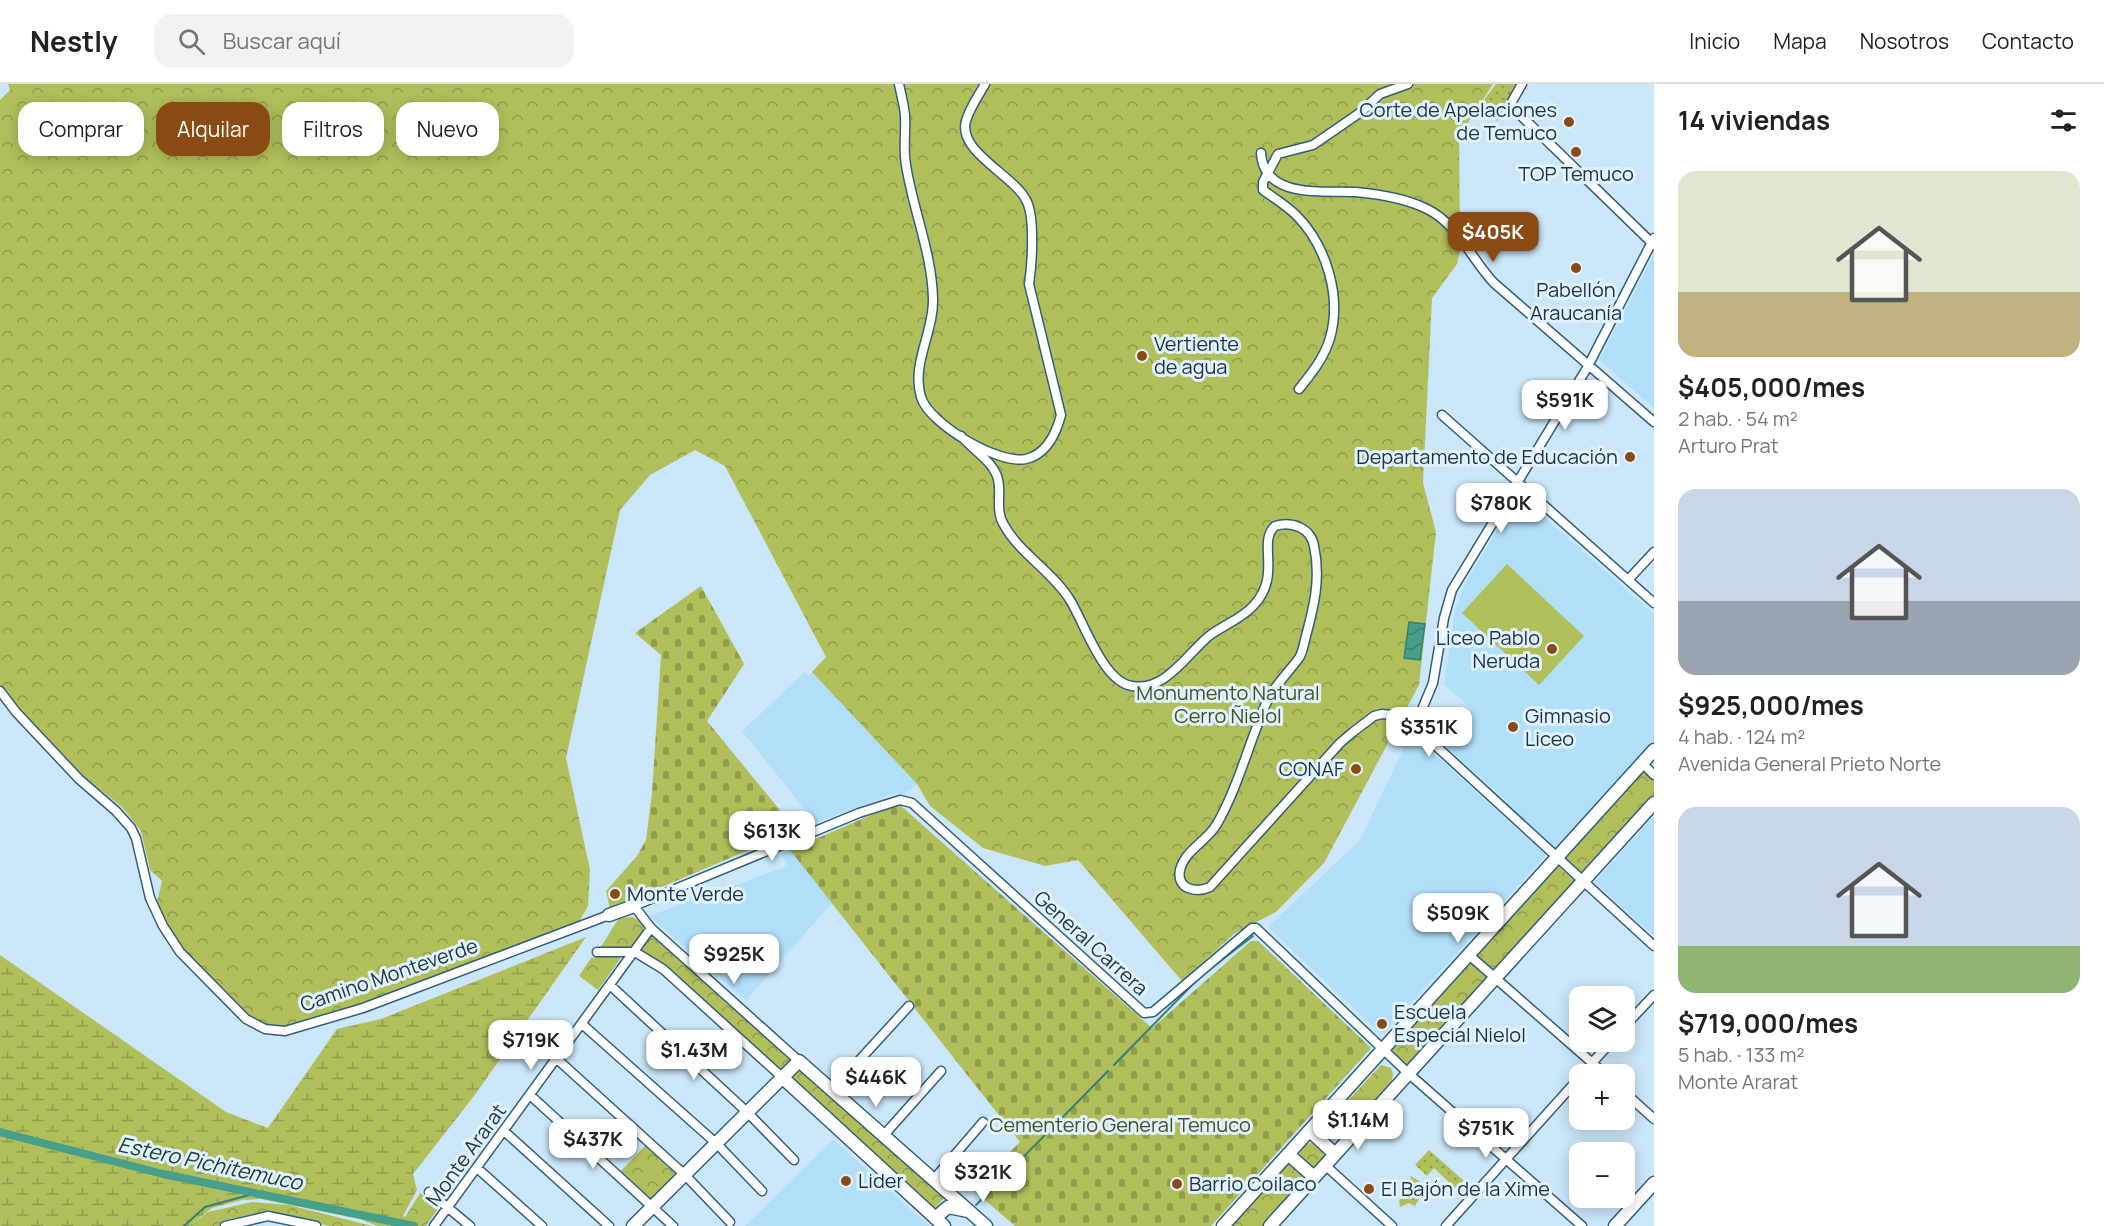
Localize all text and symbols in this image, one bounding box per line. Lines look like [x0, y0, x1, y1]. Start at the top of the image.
search box [154, 14, 574, 68]
text: Nestly [30, 22, 118, 60]
icon: search [175, 25, 208, 58]
text: Buscar aquí [223, 26, 341, 56]
text: Inicio [1689, 27, 1740, 55]
text: Mapa [1773, 27, 1827, 55]
text: Nosotros [1860, 27, 1949, 55]
text: Contacto [1982, 27, 2074, 55]
place label: Corte de Apelaciones de Temuco [1360, 96, 1557, 146]
chip: Comprar [18, 102, 144, 156]
chip: Alquilar [156, 102, 270, 156]
chip: Filtros [282, 102, 384, 156]
chip: Nuevo [396, 102, 499, 156]
text: 14 viviendas [1678, 102, 1830, 138]
icon: filters [2047, 104, 2080, 137]
marker: Corte de Apelaciones de Temuco [1562, 115, 1576, 129]
marker: TOP Temuco [1569, 145, 1583, 159]
place label: TOP Temuco [1518, 160, 1634, 187]
icon: home [1825, 210, 1933, 318]
pin: $405K [1451, 212, 1535, 263]
text: $405K [1462, 218, 1524, 245]
marker: Pabellón Araucanía [1569, 261, 1583, 275]
place label: Pabellón Araucanía [1530, 276, 1622, 326]
place label: Vertiente de agua [1154, 330, 1239, 380]
marker: Vertiente de agua [1135, 349, 1149, 363]
text: $405,000/mes [1678, 369, 1865, 405]
pin: $591K [1523, 380, 1607, 431]
text: $591K [1536, 386, 1594, 413]
text: 2 hab. · 54 m² [1678, 405, 1798, 432]
text: Arturo Prat [1678, 432, 1779, 459]
place label: Departamento de Educación [1356, 443, 1618, 470]
marker: Departamento de Educación [1623, 450, 1637, 464]
pin: $780K [1459, 483, 1543, 534]
text: $780K [1470, 489, 1532, 516]
icon: home [1825, 528, 1933, 636]
place label: Liceo Pablo Neruda [1436, 624, 1540, 674]
marker: Liceo Pablo Neruda [1545, 642, 1559, 656]
park label: Monumento Natural Cerro Ñielol [1136, 679, 1320, 729]
text: $925,000/mes [1678, 687, 1864, 723]
place label: Gimnasio Liceo [1525, 702, 1611, 752]
pin: $351K [1387, 707, 1471, 758]
text: $351K [1400, 713, 1458, 740]
marker: Gimnasio Liceo [1506, 720, 1520, 734]
text: 4 hab. · 124 m² [1678, 723, 1805, 750]
text: Avenida General Prieto Norte [1678, 750, 1941, 777]
place label: CONAF [1279, 755, 1344, 782]
marker: CONAF [1349, 762, 1363, 776]
pin: $613K [730, 811, 814, 862]
text: $613K [743, 817, 801, 844]
icon: home [1825, 846, 1933, 954]
place label: Monte Verde [627, 880, 744, 907]
street label: General Carrera [1028, 884, 1154, 1001]
marker: Monte Verde [608, 887, 622, 901]
pin: $509K [1416, 893, 1500, 944]
text: $509K [1427, 899, 1489, 926]
street label: Camino Monteverde [296, 931, 481, 1018]
pin: $925K [692, 934, 776, 985]
text: $925K [703, 940, 765, 967]
map controls [1569, 986, 1635, 1208]
button: layers [1569, 986, 1635, 1052]
place label: Escuela Especial Nielol [1394, 998, 1526, 1048]
text: $719,000/mes [1678, 1005, 1858, 1041]
marker: Escuela Especial Nielol [1375, 1017, 1389, 1031]
pin: $719K [489, 1020, 573, 1071]
text: $719K [502, 1026, 560, 1053]
pin: $1.43M [645, 1030, 743, 1081]
text: $1.43M [660, 1036, 728, 1063]
text: 5 hab. · 133 m² [1678, 1041, 1804, 1068]
pin: $446K [834, 1057, 918, 1108]
text: $446K [845, 1063, 907, 1090]
button: + [1569, 1064, 1635, 1130]
text: Monte Ararat [1678, 1068, 1798, 1095]
street label: Monte Ararat [419, 1098, 512, 1211]
pin: $1.14M [1309, 1100, 1407, 1151]
text: $1.14M [1327, 1106, 1389, 1133]
pin: $751K [1444, 1108, 1528, 1159]
park label: Cementerio General Temuco [989, 1111, 1251, 1138]
text: $751K [1458, 1114, 1514, 1141]
pin: $437K [551, 1119, 635, 1170]
text: $437K [563, 1125, 623, 1152]
water label: Estero Pichitemuco [115, 1130, 307, 1197]
button: − [1569, 1142, 1635, 1208]
pin: $321K [941, 1152, 1025, 1203]
text: $321K [954, 1158, 1012, 1185]
place label: Lider [858, 1167, 904, 1194]
place label: Barrio Coilaco [1189, 1170, 1317, 1197]
marker: Lider [839, 1174, 853, 1188]
place label: El Bajón de la Xime [1381, 1175, 1550, 1202]
marker: Barrio Coilaco [1170, 1177, 1184, 1191]
marker: El Bajón de la Xime [1362, 1182, 1376, 1196]

